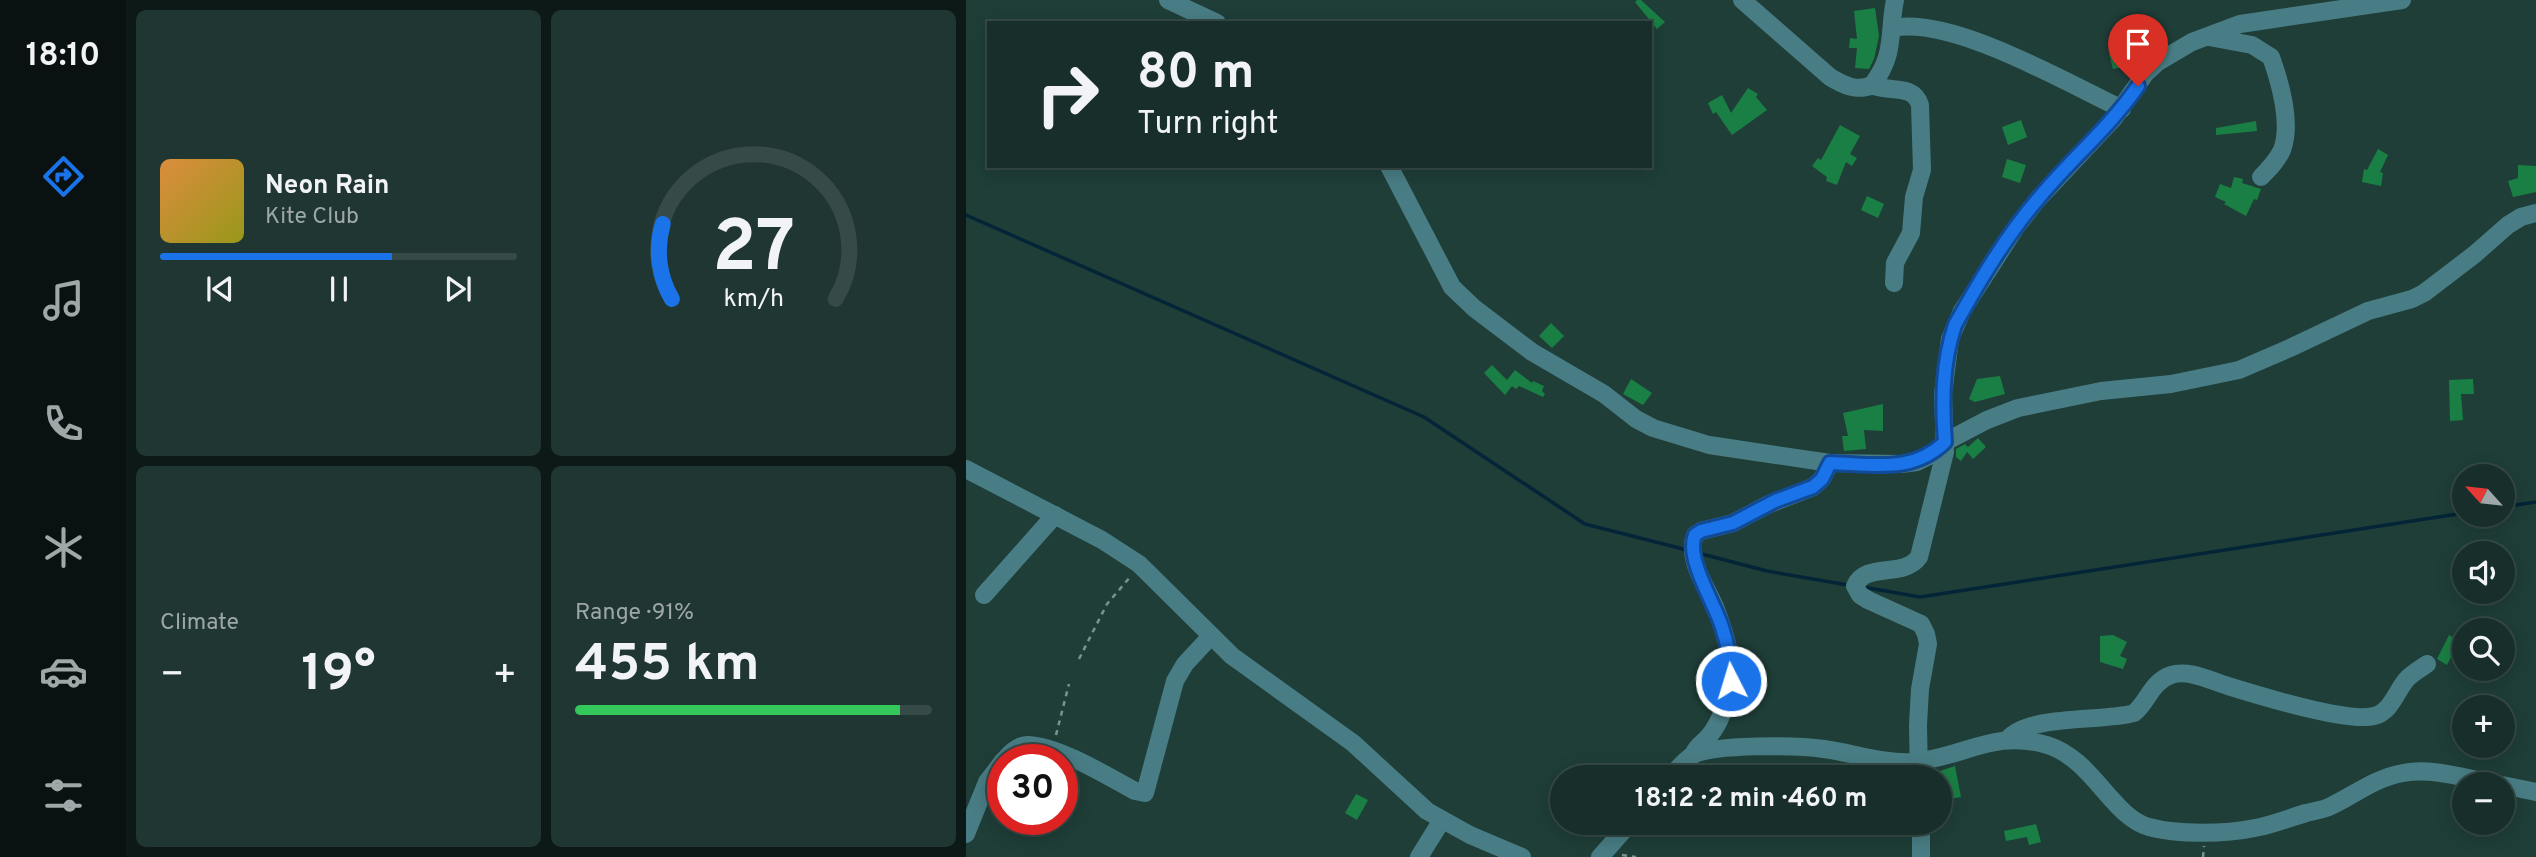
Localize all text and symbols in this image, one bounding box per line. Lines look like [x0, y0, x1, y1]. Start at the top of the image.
pin [2108, 14, 2168, 86]
icon: arrive [2119, 25, 2157, 63]
text: 18:10 [26, 37, 100, 77]
text: 80 m [1137, 44, 1254, 106]
icon: right [1022, 49, 1113, 140]
text: Turn right [1137, 105, 1279, 145]
icon: directions [39, 152, 88, 201]
text: Neon Rain [265, 170, 390, 203]
text: Kite Club [265, 203, 359, 232]
text: 27 [712, 206, 795, 298]
icon: previous [201, 270, 239, 308]
icon: pause [320, 270, 358, 308]
icon: next [439, 270, 477, 308]
icon: music [39, 276, 88, 325]
text: km/h [723, 284, 784, 316]
icon: phone [39, 399, 88, 448]
north arrow [2452, 464, 2515, 527]
map controls [2452, 464, 2515, 835]
icon: climate [39, 523, 88, 572]
button: sound [2452, 541, 2515, 604]
text: Range · 91% [575, 599, 694, 628]
text: Climate [160, 609, 239, 638]
button: search [2452, 618, 2515, 681]
text: 455 km [575, 633, 760, 699]
text: 19° [301, 643, 376, 709]
position arrow [1694, 644, 1768, 718]
icon: car [39, 647, 88, 696]
text: − [160, 652, 185, 701]
text: + [492, 652, 517, 701]
button: + [2452, 695, 2515, 758]
speed limit sign: 30 [987, 744, 1078, 835]
icon: filters [39, 771, 88, 820]
button: − [2452, 772, 2515, 835]
text: 18:12 · 2 min · 460 m [1635, 783, 1867, 816]

